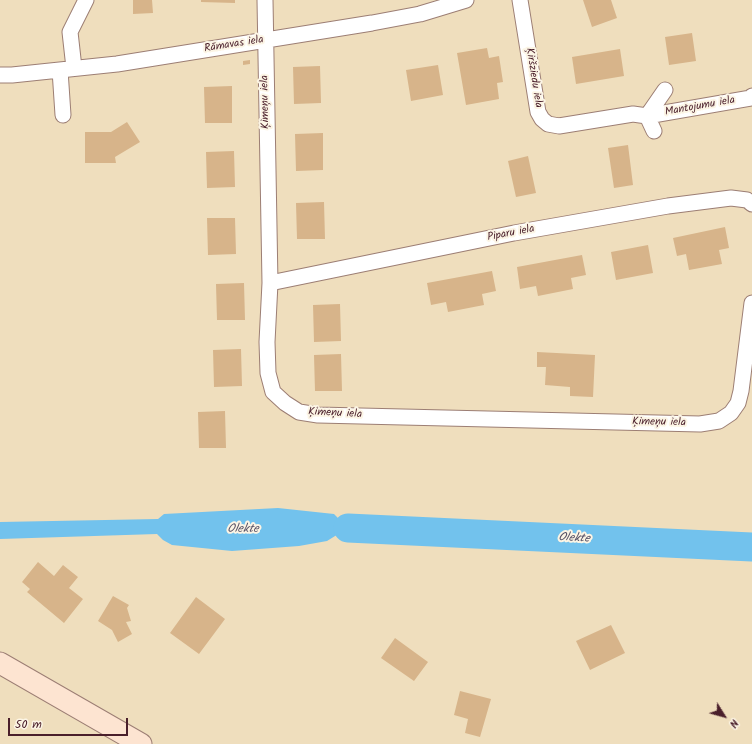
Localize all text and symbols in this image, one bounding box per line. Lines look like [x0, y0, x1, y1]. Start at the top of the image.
street label: Rāmavas iela [203, 34, 265, 56]
street label: Ķiršziedu iela [522, 47, 544, 109]
street label: Ķimeņu iela [259, 75, 273, 129]
street label: Mantojumu iela [664, 94, 736, 120]
street label: Piparu iela [486, 223, 536, 245]
street label: Ķimeņu iela [308, 406, 362, 422]
street label: Ķimeņu iela [632, 416, 686, 430]
water label: Olekte [227, 523, 259, 537]
water label: Olekte [558, 531, 590, 547]
north arrow [704, 696, 744, 736]
scale bar [10, 710, 130, 736]
text: 50 m [15, 715, 42, 734]
text: N [724, 715, 743, 731]

